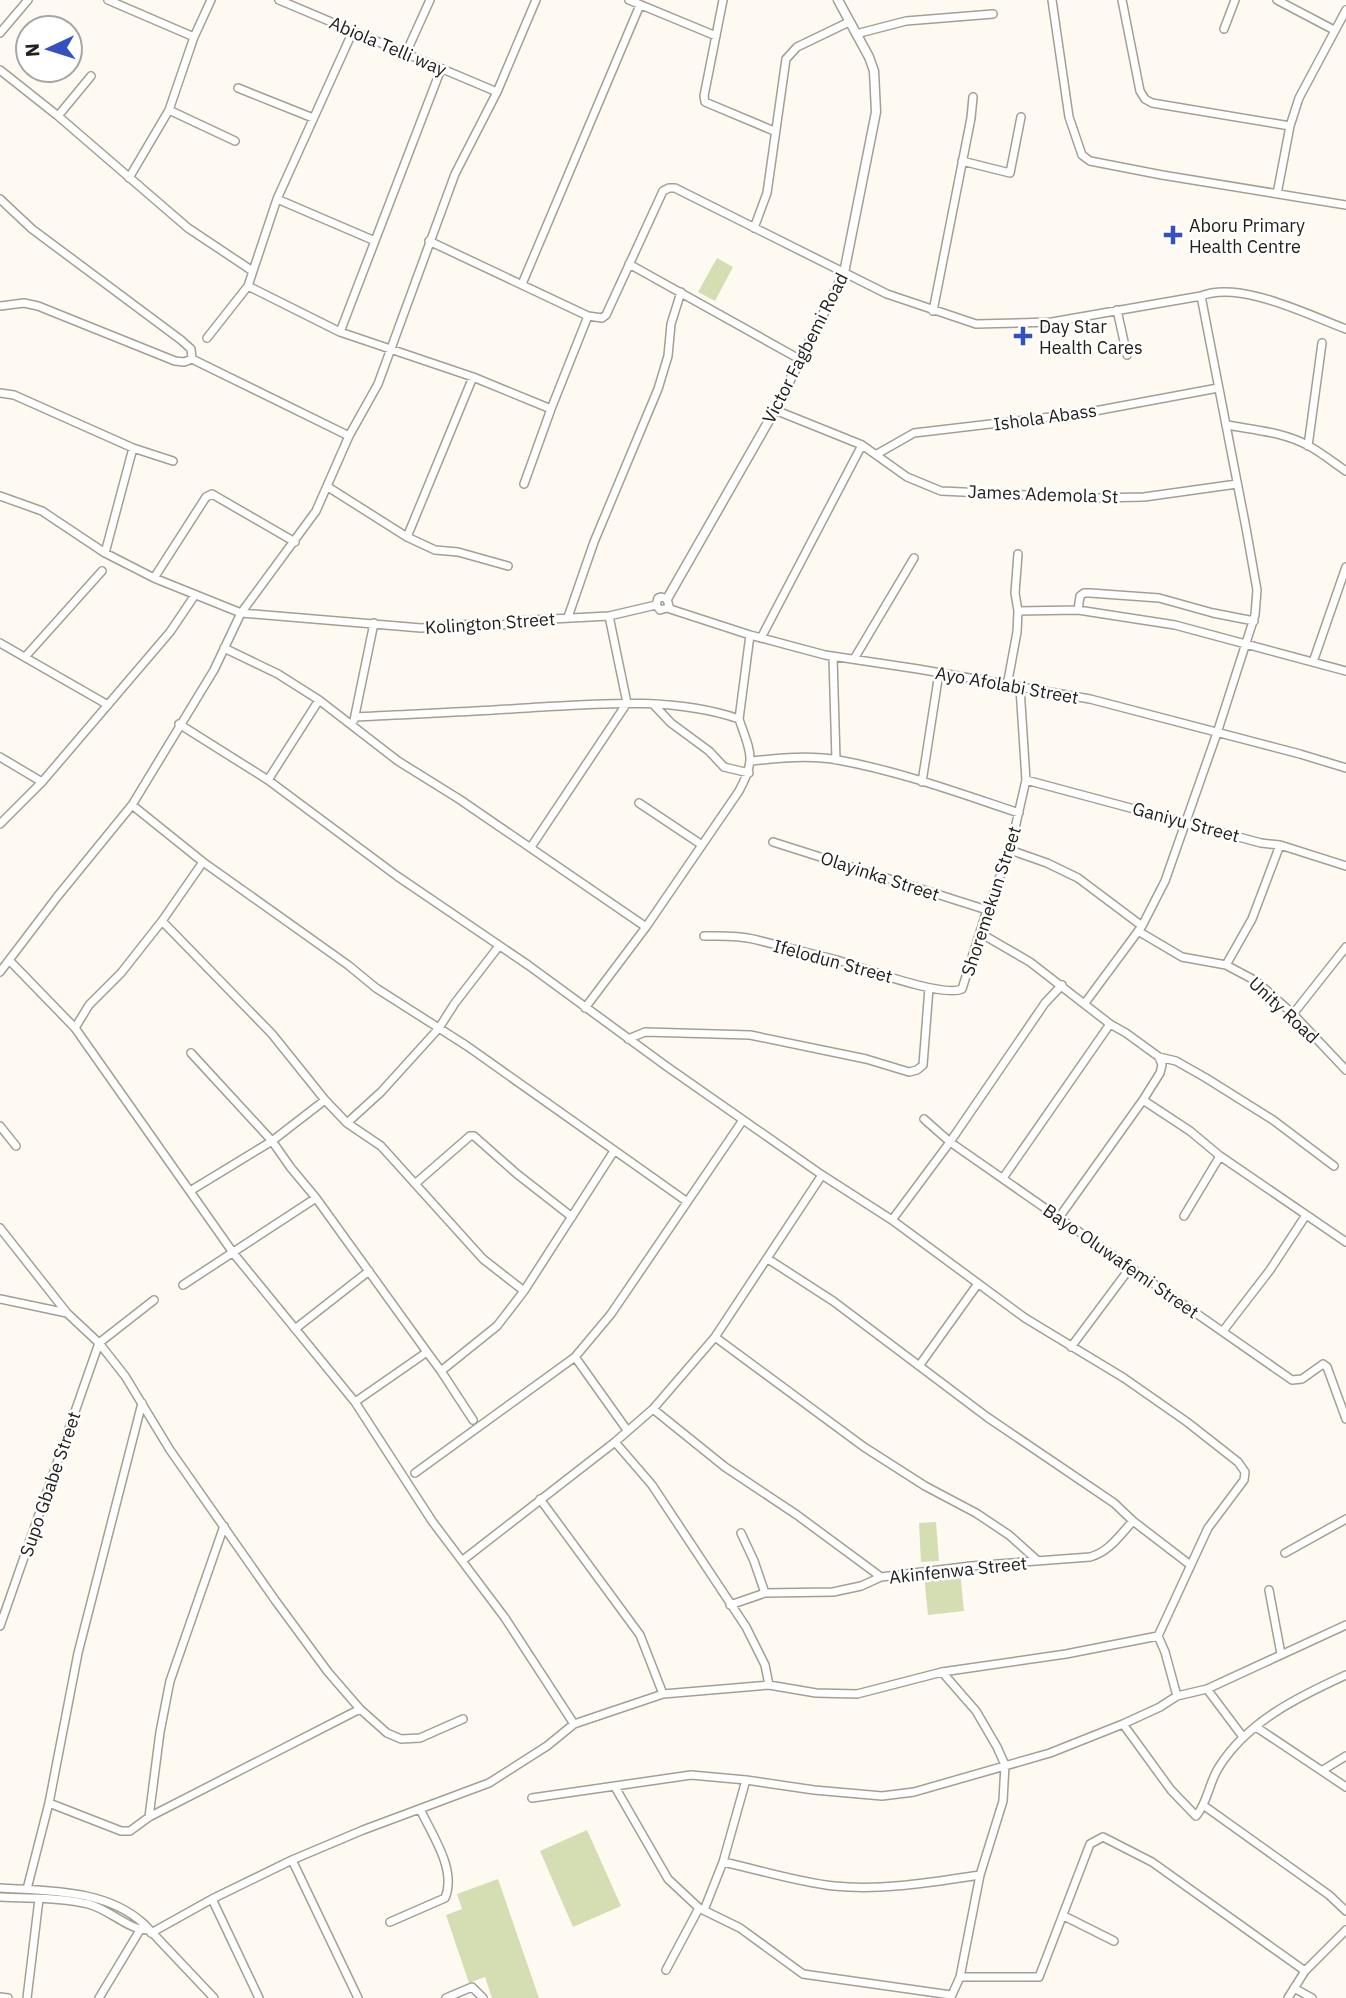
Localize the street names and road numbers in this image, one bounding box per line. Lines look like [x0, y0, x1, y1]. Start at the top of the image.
street label: Abiola Telli way [326, 11, 450, 81]
street label: Victor Fagbemi Road [757, 269, 853, 427]
street label: Ishola Abass [992, 398, 1098, 436]
street label: James Ademola St [967, 480, 1119, 508]
street label: Kolington Street [424, 607, 556, 639]
street label: Ayo Afolabi Street [934, 661, 1080, 709]
street label: Ganiyu Street [1130, 797, 1242, 847]
street label: Shoremekun Street [956, 823, 1026, 979]
street label: Olayinka Street [818, 846, 942, 906]
street label: Ifelodun Street [771, 934, 895, 988]
street label: Unity Road [1244, 972, 1324, 1048]
street label: Bayo Oluwafemi Street [1039, 1198, 1203, 1324]
street label: Supo Gbabe Street [14, 1408, 86, 1560]
street label: Akinfenwa Street [888, 1551, 1028, 1589]

